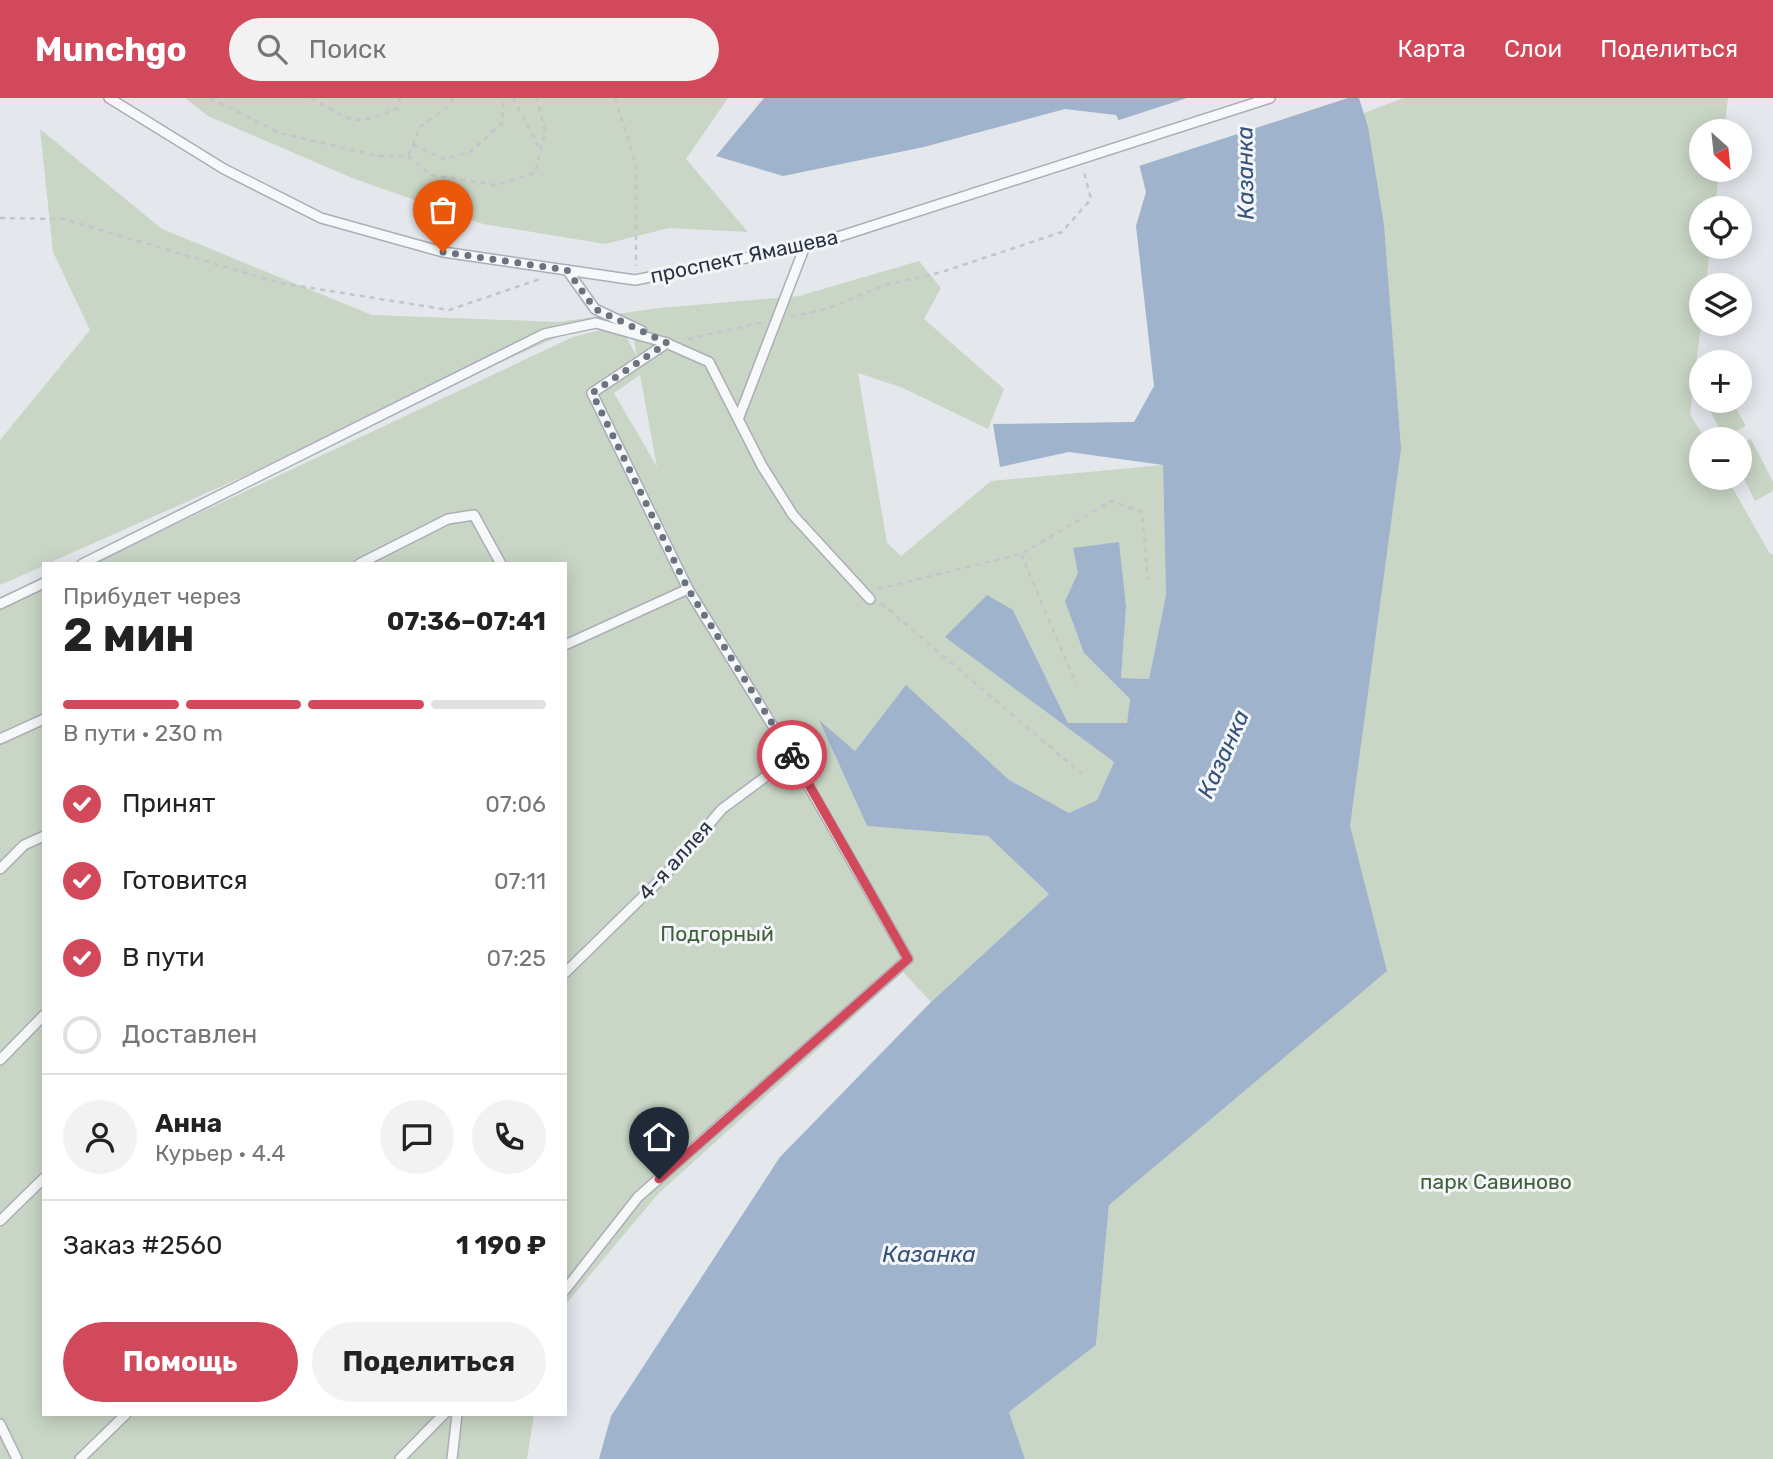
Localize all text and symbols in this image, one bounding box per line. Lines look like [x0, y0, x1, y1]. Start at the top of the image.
search box [229, 18, 719, 81]
text: Munchgo [35, 30, 187, 69]
icon: search [253, 30, 291, 68]
text: Поиск [309, 34, 386, 65]
text: Карта [1397, 35, 1466, 63]
text: Слои [1504, 35, 1562, 63]
text: Поделиться [1600, 35, 1738, 63]
north arrow [1689, 119, 1752, 182]
map controls [1689, 119, 1752, 490]
water label: Казанка [1230, 126, 1260, 220]
pin [413, 180, 473, 252]
icon: bag [424, 191, 462, 229]
button: locate [1689, 196, 1752, 259]
street label: проспект Ямашева [648, 224, 840, 288]
button: layers [1689, 273, 1752, 336]
button: + [1689, 350, 1752, 413]
button: − [1689, 427, 1752, 490]
text: Прибудет через [63, 582, 241, 610]
text: 07:36–07:41 [387, 606, 546, 637]
text: 2 мин [63, 608, 195, 663]
water label: Казанка [1191, 706, 1255, 802]
text: В пути · 230 m [63, 719, 223, 747]
courier [757, 720, 827, 790]
icon: bike [773, 736, 811, 774]
icon: check [63, 785, 101, 823]
text: Принят [122, 788, 215, 819]
text: 07:06 [485, 790, 546, 818]
street label: 4-я аллея [633, 815, 717, 905]
icon: check [63, 862, 101, 900]
text: Готовится [122, 865, 248, 896]
text: 07:11 [494, 867, 546, 895]
park label: Подгорный [660, 921, 774, 946]
icon: check [63, 939, 101, 977]
text: В пути [122, 942, 205, 973]
text: 07:25 [487, 944, 546, 972]
text: Доставлен [122, 1019, 257, 1050]
button: person [63, 1100, 137, 1174]
button: chat [380, 1100, 454, 1174]
button: phone [472, 1100, 546, 1174]
pin [629, 1107, 689, 1179]
text: Анна [155, 1108, 222, 1139]
icon: home [640, 1118, 678, 1156]
text: Курьер · 4.4 [155, 1139, 286, 1167]
park label: парк Савиново [1420, 1169, 1572, 1194]
text: Заказ #2560 [63, 1230, 222, 1261]
text: 1 190 ₽ [456, 1230, 546, 1261]
water label: Казанка [882, 1240, 976, 1268]
button: Помощь [63, 1322, 298, 1402]
button: Поделиться [312, 1322, 546, 1402]

